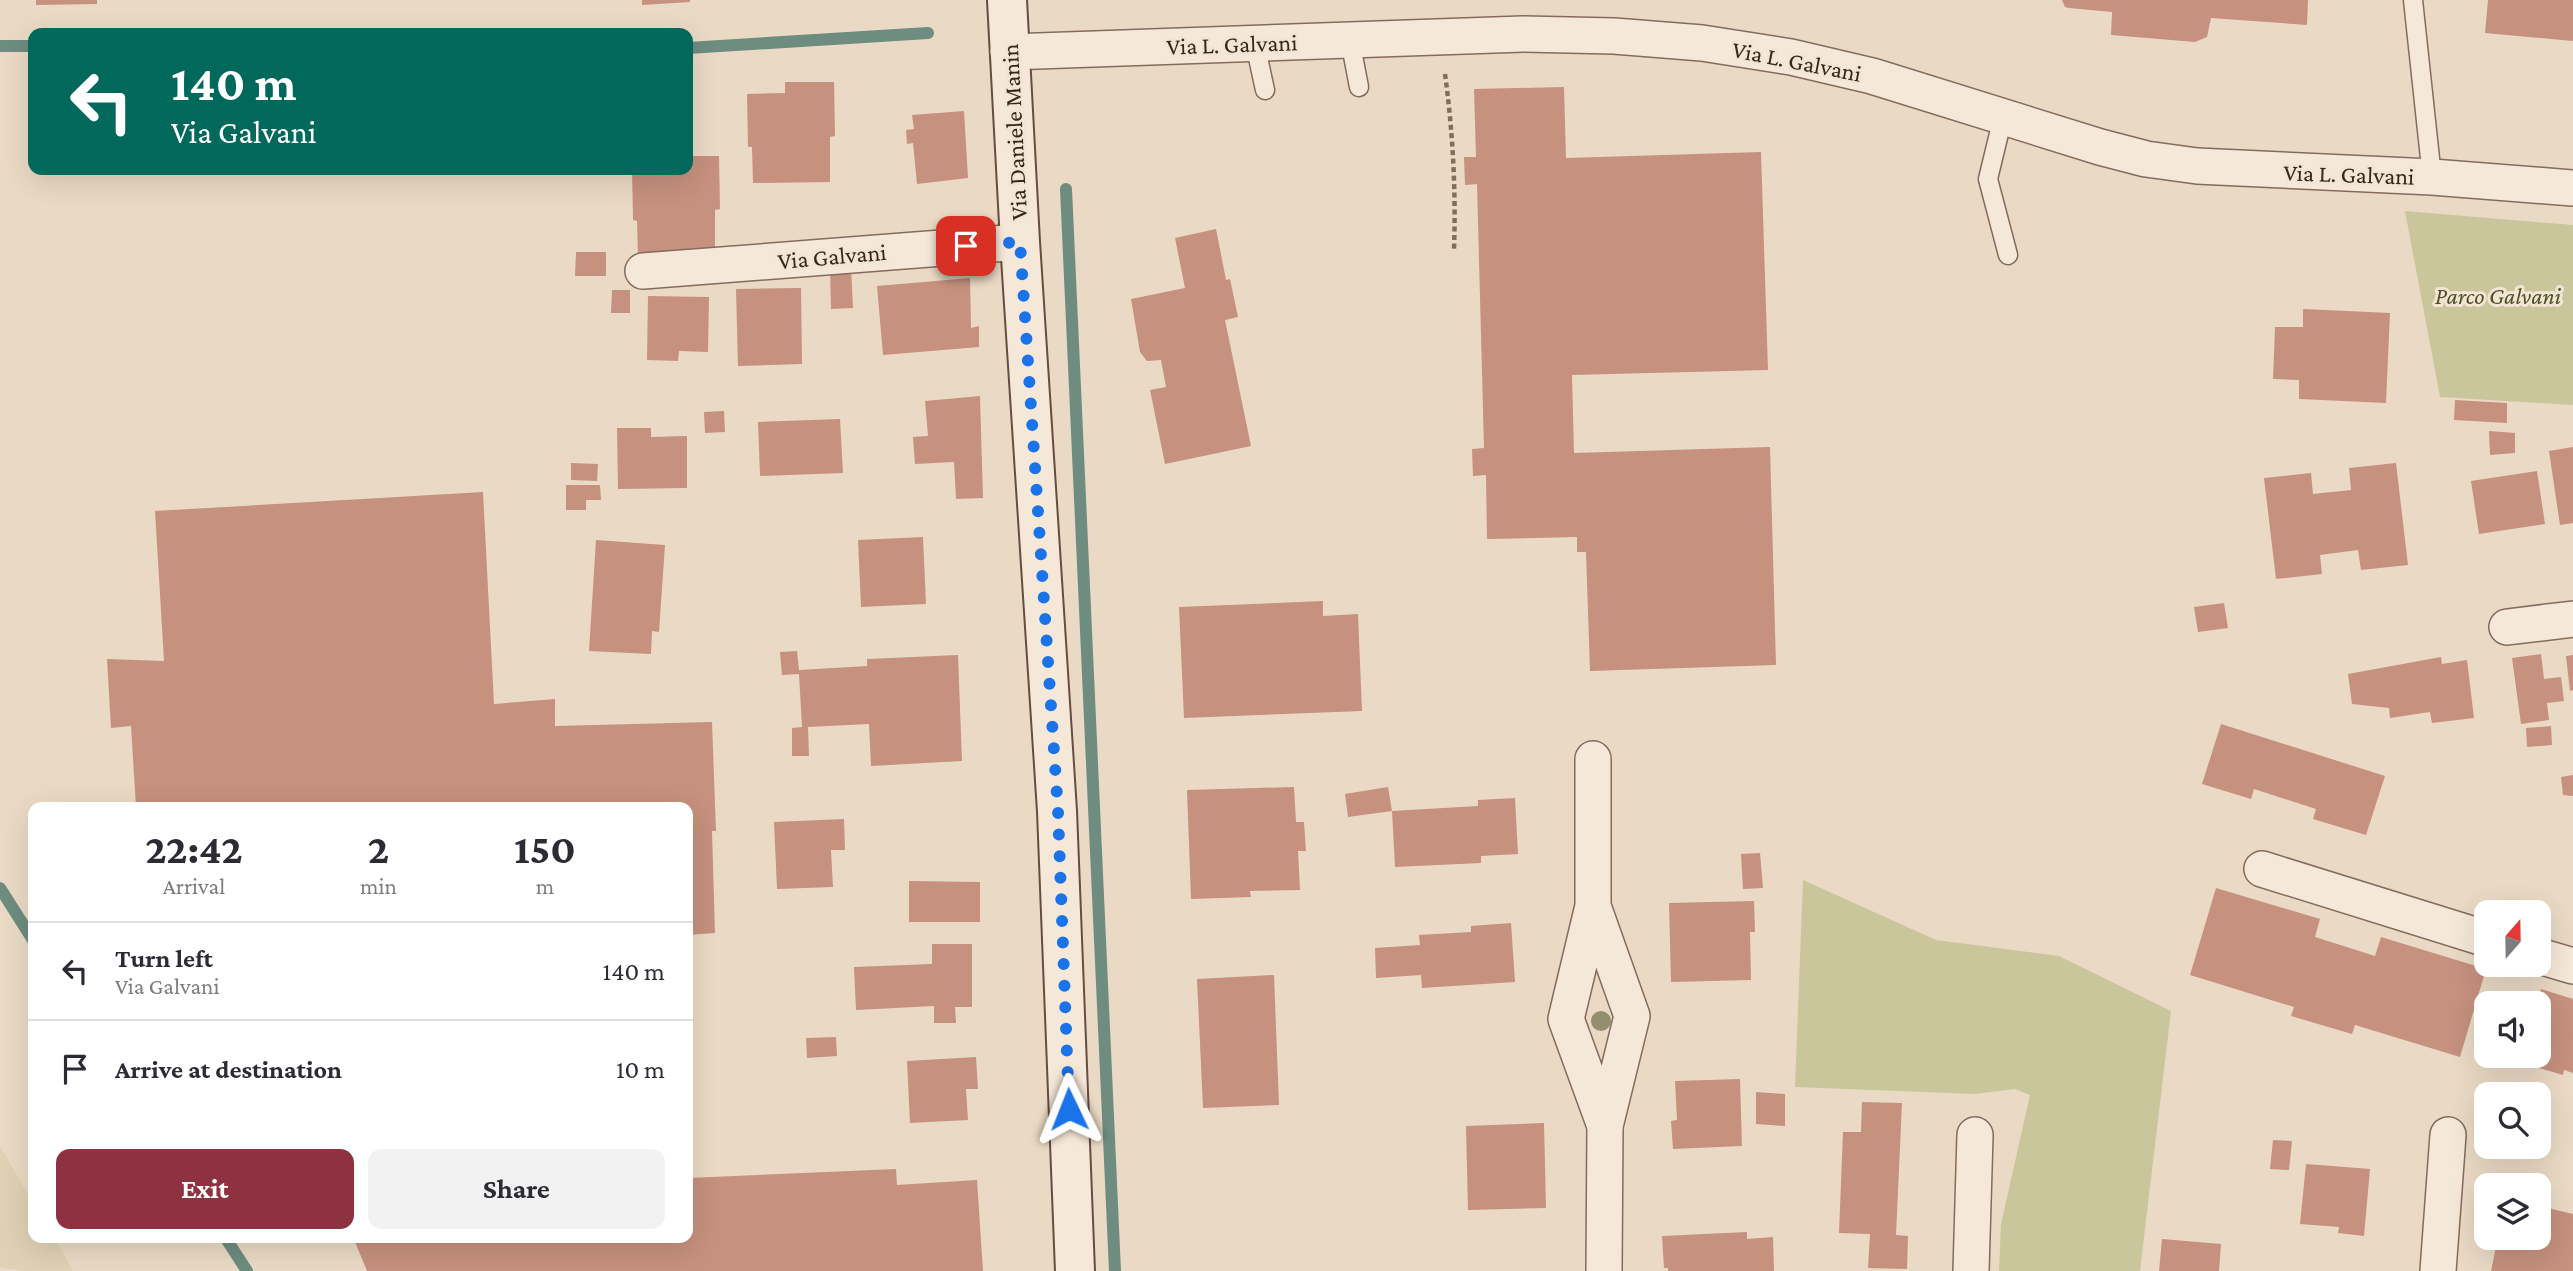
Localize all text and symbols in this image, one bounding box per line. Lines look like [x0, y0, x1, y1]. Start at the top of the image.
street label: Via L. Galvani [1166, 28, 1298, 60]
street label: Via L. Galvani [1730, 35, 1864, 87]
street label: Via Daniele Manin [996, 43, 1032, 221]
icon: left [56, 56, 147, 147]
text: 140 m [171, 56, 296, 111]
text: Via Galvani [171, 114, 316, 150]
street label: Via L. Galvani [2283, 158, 2415, 190]
pin [936, 216, 996, 276]
icon: arrive [947, 227, 985, 265]
street label: Via Galvani [777, 238, 887, 274]
park label: Parco Galvani [2435, 282, 2562, 309]
text: 22:42 [145, 825, 243, 872]
text: 2 [368, 825, 389, 872]
text: 150 [514, 825, 576, 872]
text: Arrival [163, 873, 225, 899]
text: min [360, 873, 397, 899]
text: m [536, 873, 554, 899]
north arrow [2474, 900, 2552, 976]
map controls [2474, 900, 2551, 1250]
text: Turn left [115, 944, 213, 973]
icon: left [56, 952, 94, 990]
text: 140 m [603, 957, 665, 986]
text: Via Galvani [115, 973, 219, 999]
button: sound [2474, 991, 2551, 1068]
icon: arrive [56, 1050, 94, 1088]
text: Arrive at destination [115, 1055, 342, 1084]
text: 10 m [616, 1055, 665, 1084]
position arrow [1032, 1072, 1106, 1146]
button: search [2474, 1082, 2551, 1159]
button: Exit [56, 1149, 354, 1229]
button: Share [368, 1149, 665, 1229]
button: layers [2474, 1173, 2551, 1250]

